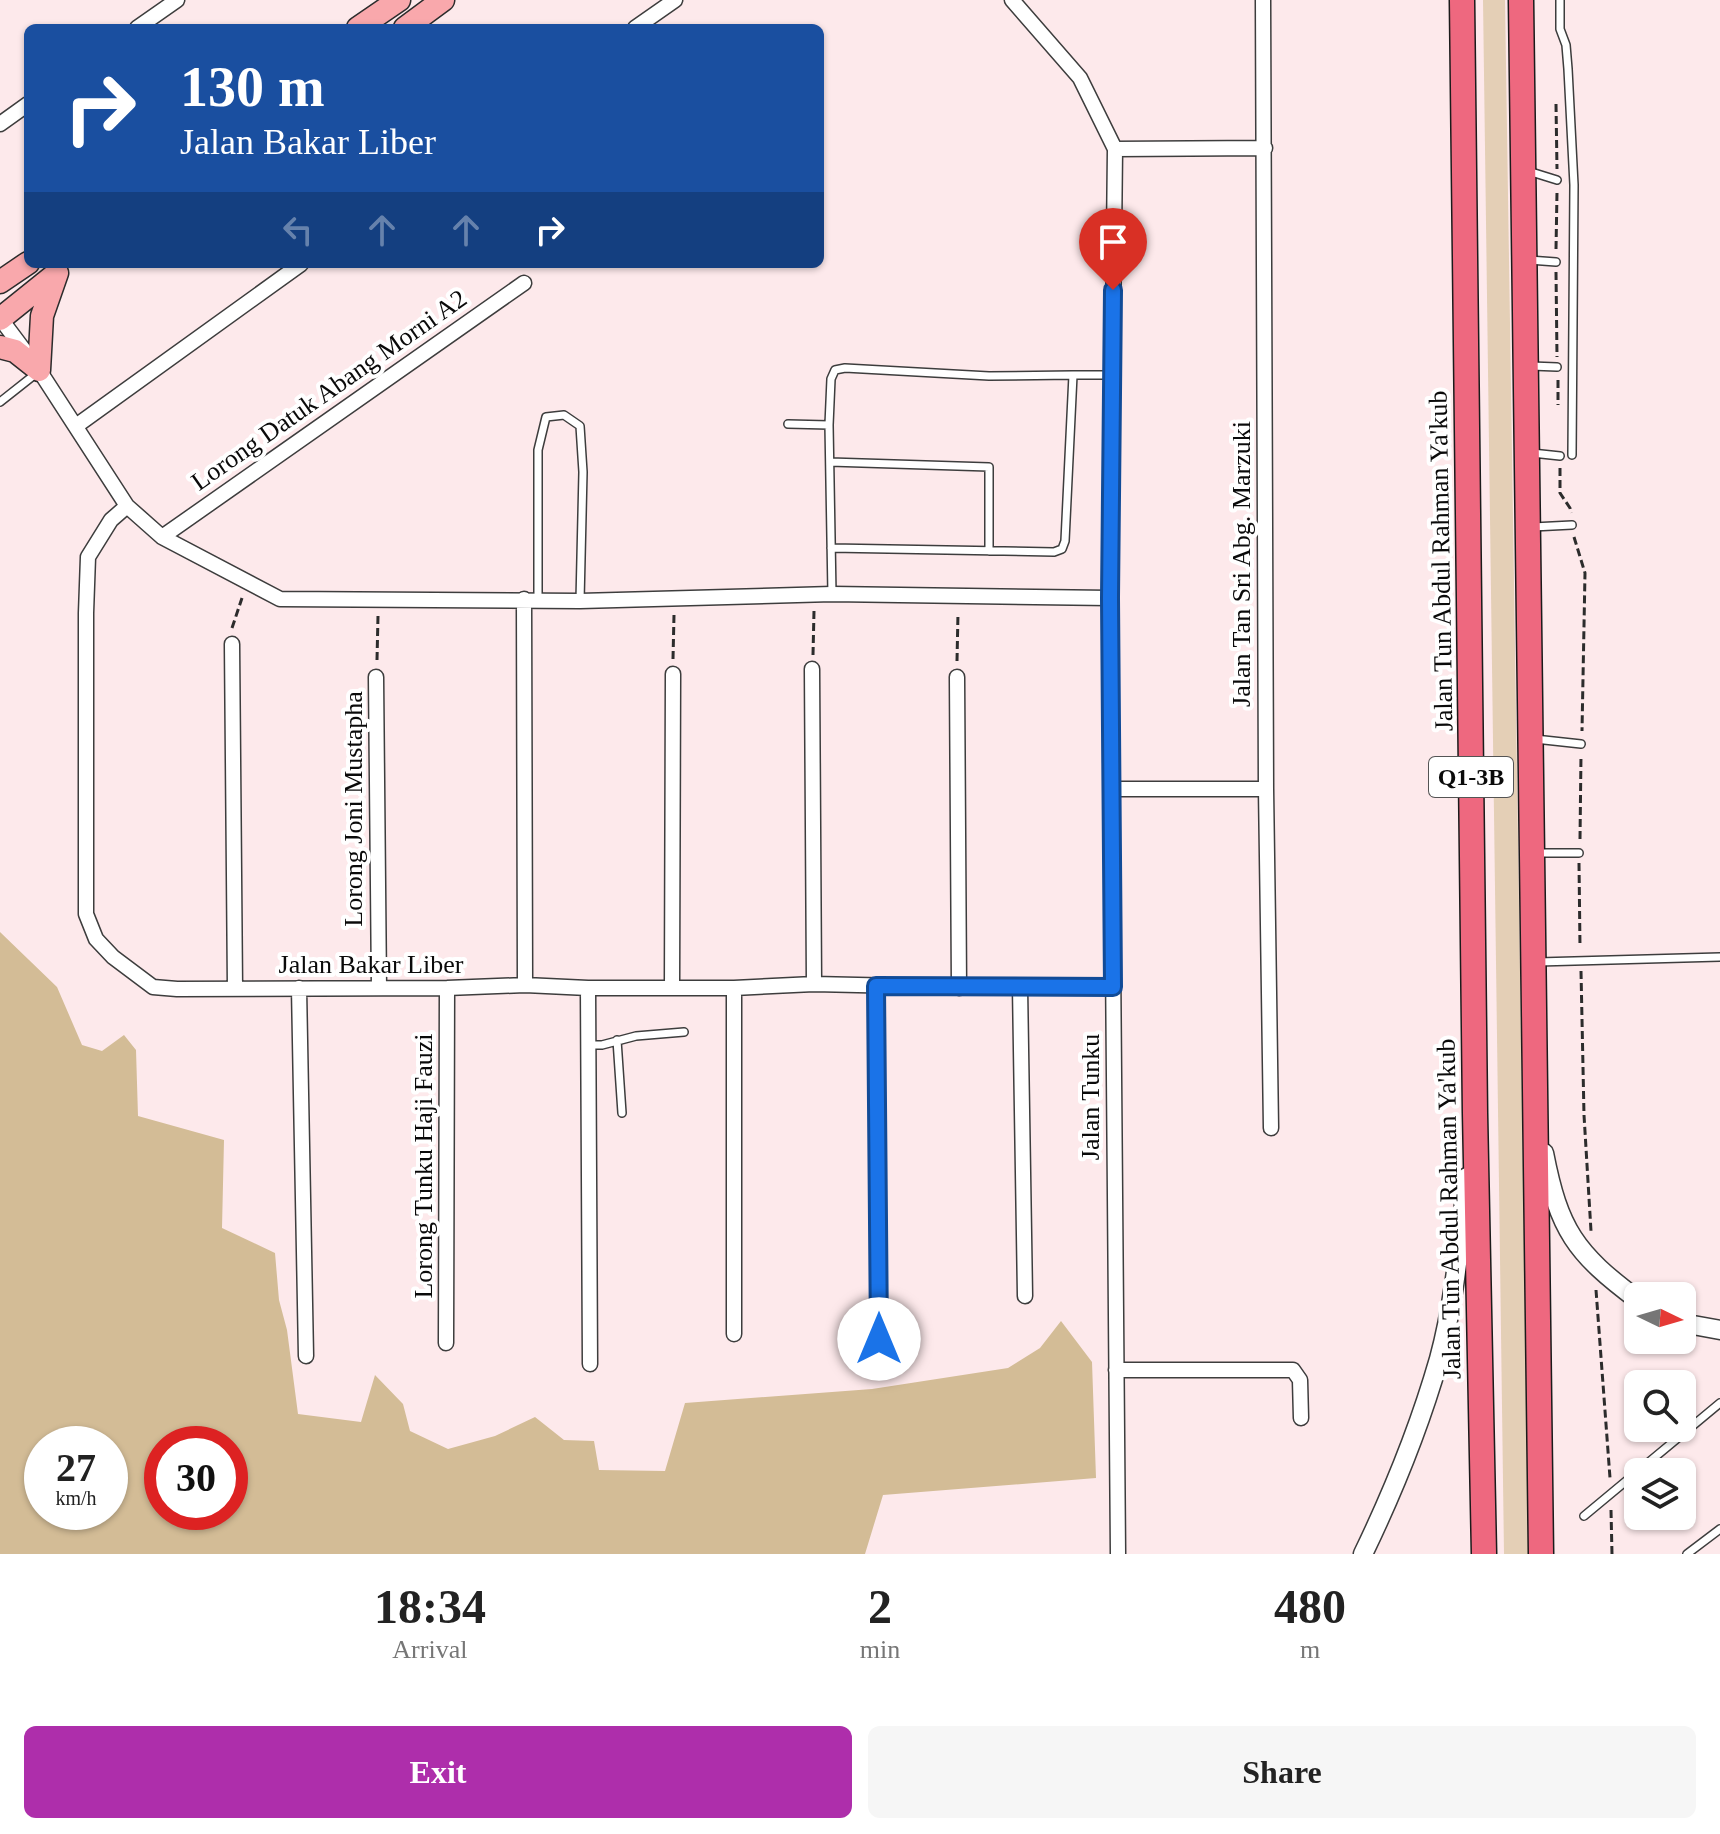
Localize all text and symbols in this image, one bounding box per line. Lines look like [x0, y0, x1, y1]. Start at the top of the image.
icon: right [48, 56, 152, 160]
text: 130 m [180, 56, 325, 118]
text: Jalan Bakar Liber [180, 122, 436, 162]
icon: left [276, 208, 320, 252]
icon: ahead [360, 208, 404, 252]
icon: ahead [444, 208, 488, 252]
icon: right [528, 208, 572, 252]
pin [1079, 208, 1147, 290]
icon: arrive [1091, 220, 1135, 264]
street label: Lorong Datuk Abang Morni A2 [186, 284, 472, 496]
street label: Jalan Tun Abdul Rahman Ya'kub [1424, 390, 1458, 732]
street label: Jalan Tan Sri Abg. Marzuki [1227, 421, 1256, 707]
street label: Lorong Joni Mustapha [339, 691, 368, 927]
road number: Q1-3B [1429, 757, 1513, 797]
street label: Jalan Bakar Liber [279, 950, 464, 979]
street label: Lorong Tunku Haji Fauzi [409, 1033, 438, 1299]
street label: Jalan Tunku [1076, 1034, 1105, 1160]
street label: Jalan Tun Abdul Rahman Ya'kub [1432, 1038, 1466, 1380]
north arrow [1624, 1282, 1696, 1354]
map controls [1624, 1282, 1696, 1530]
position arrow [837, 1297, 921, 1381]
button: search [1624, 1370, 1696, 1442]
speed limit sign: 30 [144, 1426, 248, 1530]
text: 27 [56, 1445, 96, 1490]
button: layers [1624, 1458, 1696, 1530]
text: km/h [55, 1487, 97, 1509]
text: 18:34 [374, 1580, 486, 1633]
text: 2 [868, 1580, 892, 1633]
text: 480 [1274, 1580, 1346, 1633]
text: Arrival [392, 1635, 467, 1664]
text: min [860, 1635, 900, 1664]
text: m [1300, 1635, 1320, 1664]
button: Exit [24, 1726, 852, 1818]
button: Share [868, 1726, 1696, 1818]

